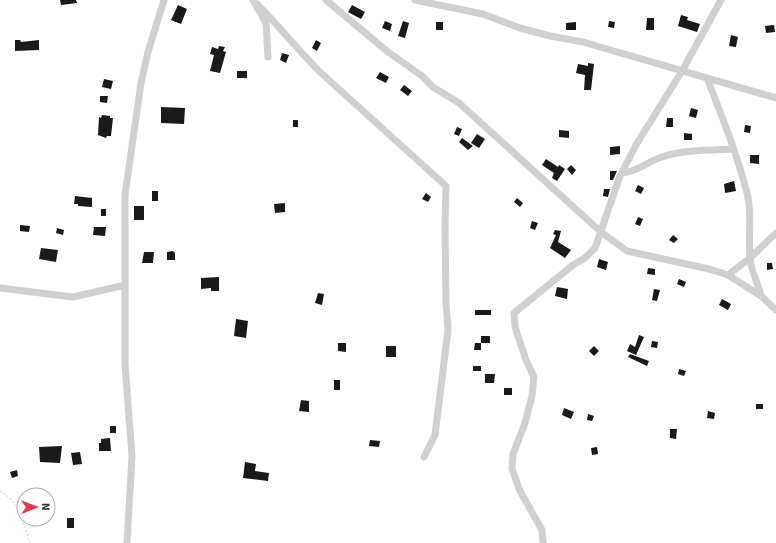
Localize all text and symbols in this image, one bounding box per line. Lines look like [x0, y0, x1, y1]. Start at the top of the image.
north arrow [16, 487, 56, 527]
text: N [39, 503, 52, 511]

